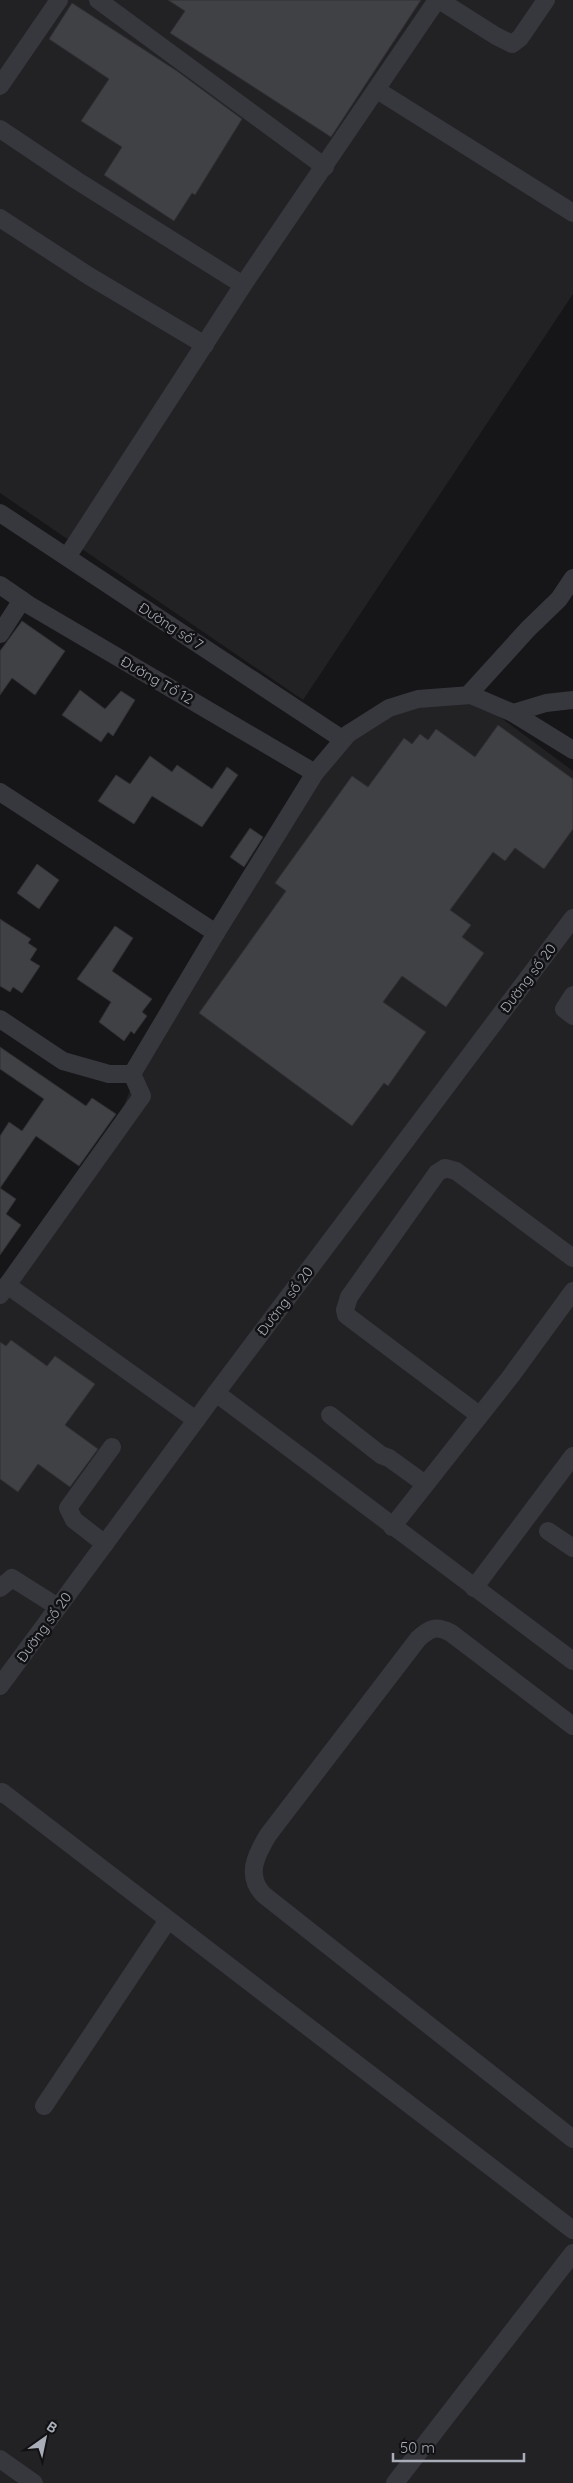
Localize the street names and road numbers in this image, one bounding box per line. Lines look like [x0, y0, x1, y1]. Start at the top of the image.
street label: Đường số 7 [135, 599, 207, 653]
street label: Đường Tổ 12 [118, 652, 197, 708]
street label: Đường số 20 [496, 940, 560, 1016]
street label: Đường số 20 [253, 1263, 317, 1339]
street label: Đường số 20 [13, 1589, 75, 1665]

